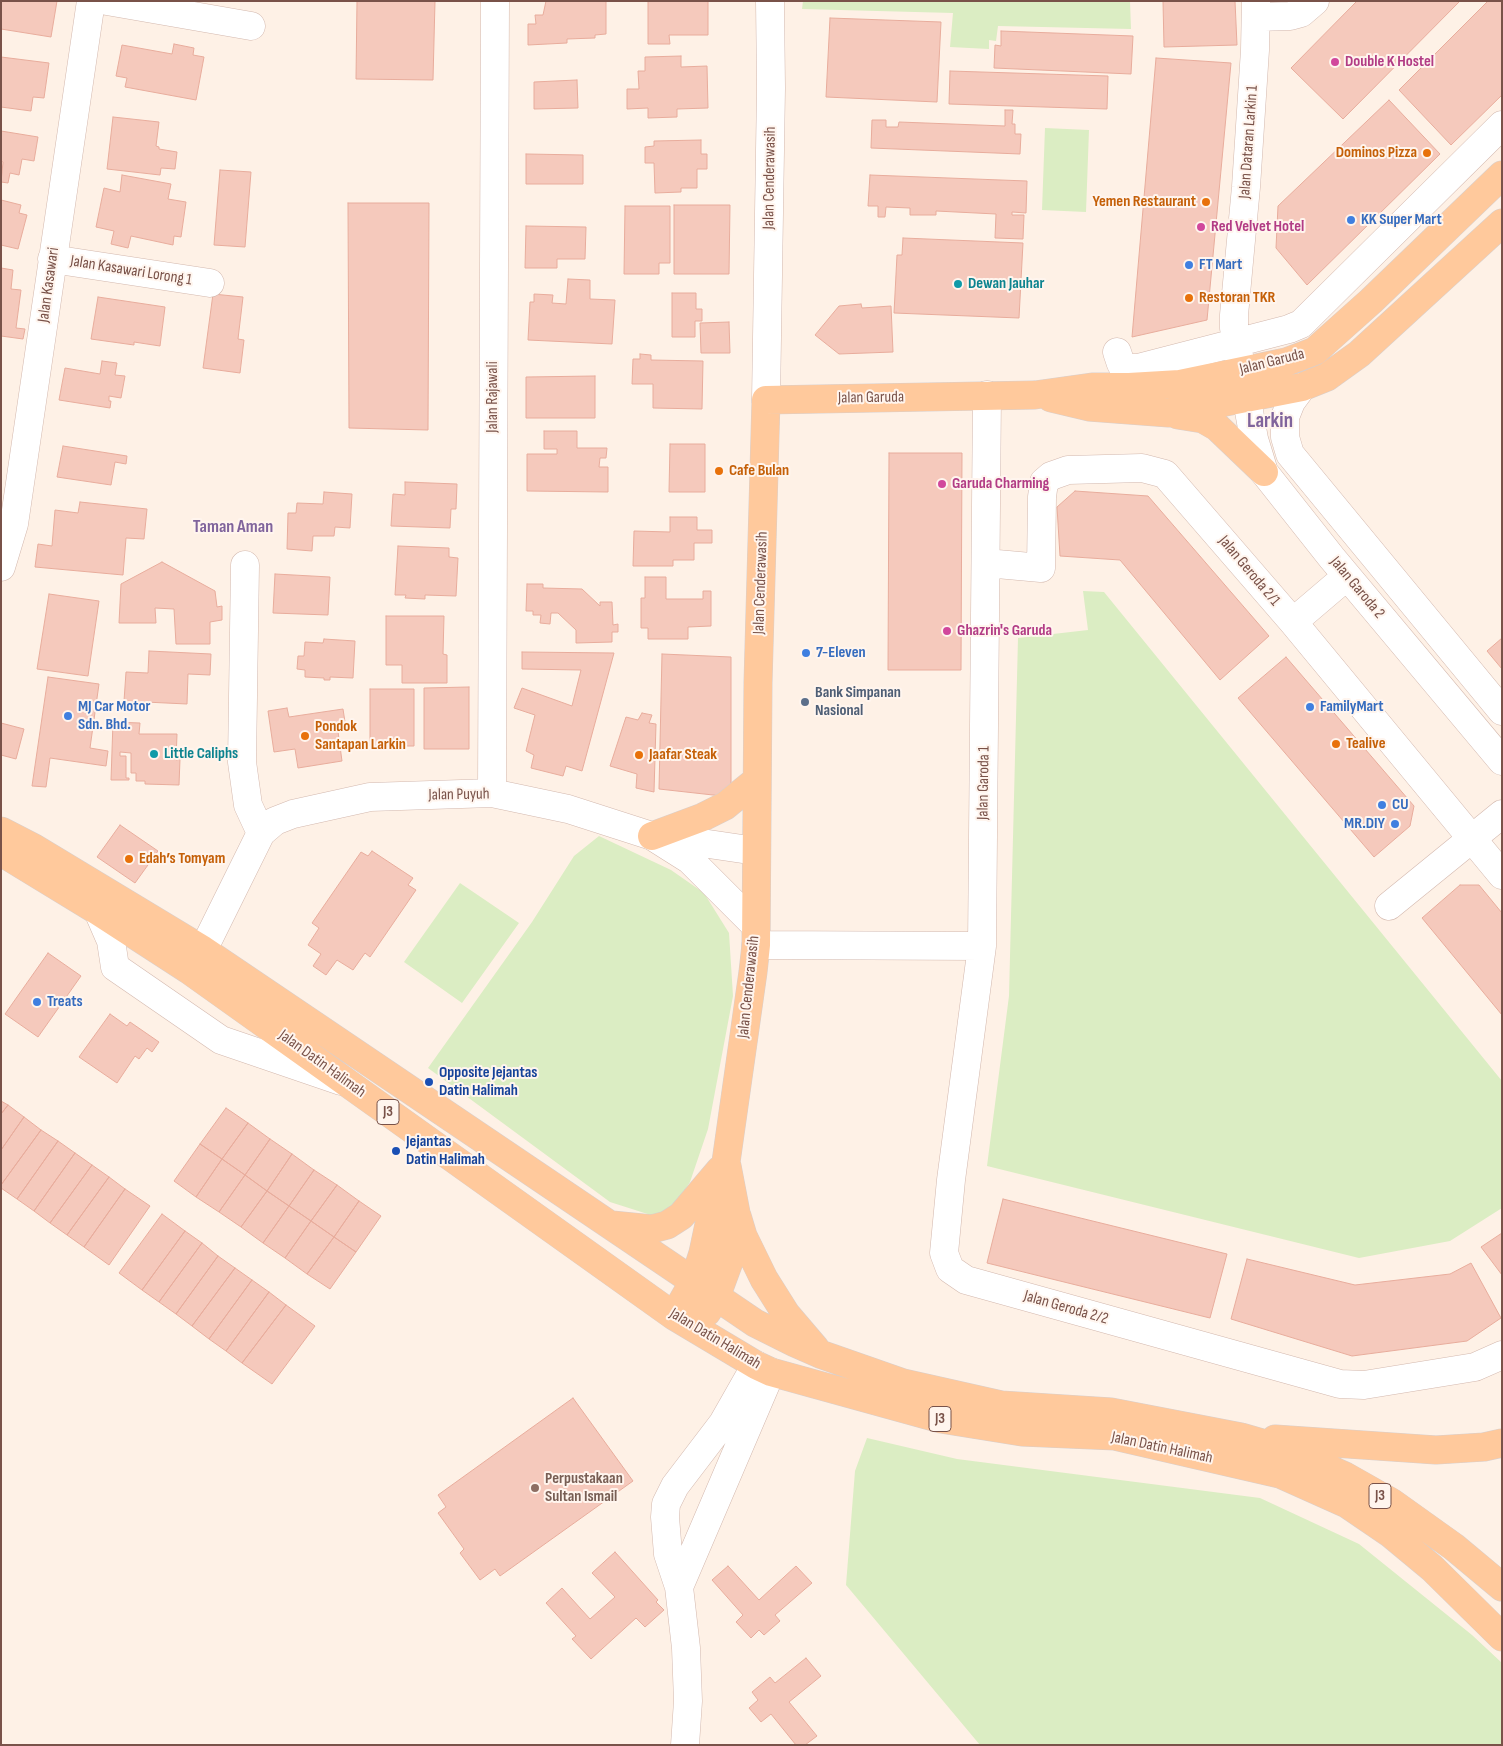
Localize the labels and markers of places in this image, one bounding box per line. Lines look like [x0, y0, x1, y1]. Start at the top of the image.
place label: Double K Hostel [1345, 52, 1434, 72]
marker: Double K Hostel [1329, 56, 1341, 68]
place label: Dominos Pizza [1336, 143, 1417, 163]
marker: Dominos Pizza [1421, 147, 1433, 159]
place label: Yemen Restaurant [1092, 192, 1196, 212]
marker: Yemen Restaurant [1200, 196, 1212, 208]
place label: KK Super Mart [1361, 210, 1442, 230]
marker: KK Super Mart [1345, 214, 1357, 226]
place label: Red Velvet Hotel [1211, 217, 1304, 237]
marker: Red Velvet Hotel [1195, 221, 1207, 233]
place label: FT Mart [1199, 255, 1242, 275]
marker: FT Mart [1183, 259, 1195, 271]
place label: Dewan Jauhar [968, 274, 1044, 294]
marker: Dewan Jauhar [952, 278, 964, 290]
place label: Restoran TKR [1199, 288, 1275, 308]
marker: Restoran TKR [1183, 292, 1195, 304]
place label: Cafe Bulan [729, 461, 789, 481]
marker: Cafe Bulan [713, 465, 725, 477]
place label: Garuda Charming [952, 474, 1049, 494]
marker: Garuda Charming [936, 478, 948, 490]
place label: Ghazrin's Garuda [957, 621, 1052, 641]
marker: Ghazrin's Garuda [941, 625, 953, 637]
place label: 7-Eleven [816, 643, 866, 663]
marker: 7-Eleven [800, 647, 812, 659]
place label: Bank Simpanan Nasional [815, 683, 901, 721]
marker: Bank Simpanan Nasional [799, 696, 811, 708]
place label: MJ Car Motor Sdn. Bhd. [78, 697, 150, 735]
place label: FamilyMart [1320, 697, 1384, 717]
marker: FamilyMart [1304, 701, 1316, 713]
marker: MJ Car Motor Sdn. Bhd. [62, 710, 74, 722]
place label: Pondok Santapan Larkin [315, 717, 406, 755]
marker: Pondok Santapan Larkin [299, 730, 311, 742]
place label: Tealive [1346, 734, 1385, 754]
marker: Tealive [1330, 738, 1342, 750]
place label: Little Caliphs [164, 744, 238, 764]
place label: Jaafar Steak [649, 745, 717, 765]
marker: Little Caliphs [148, 748, 160, 760]
marker: Jaafar Steak [633, 749, 645, 761]
place label: CU [1392, 795, 1409, 815]
marker: CU [1376, 799, 1388, 811]
place label: MR.DIY [1344, 814, 1385, 834]
marker: MR.DIY [1389, 818, 1401, 830]
place label: Edah’s Tomyam [139, 849, 225, 869]
marker: Edah’s Tomyam [123, 853, 135, 865]
place label: Treats [47, 992, 83, 1012]
marker: Treats [31, 996, 43, 1008]
place label: Opposite Jejantas Datin Halimah [439, 1063, 537, 1101]
marker: Opposite Jejantas Datin Halimah [423, 1076, 435, 1088]
place label: Jejantas Datin Halimah [406, 1132, 485, 1170]
marker: Jejantas Datin Halimah [390, 1145, 402, 1157]
place label: Perpustakaan Sultan Ismail [545, 1469, 623, 1507]
marker: Perpustakaan Sultan Ismail [529, 1482, 541, 1494]

